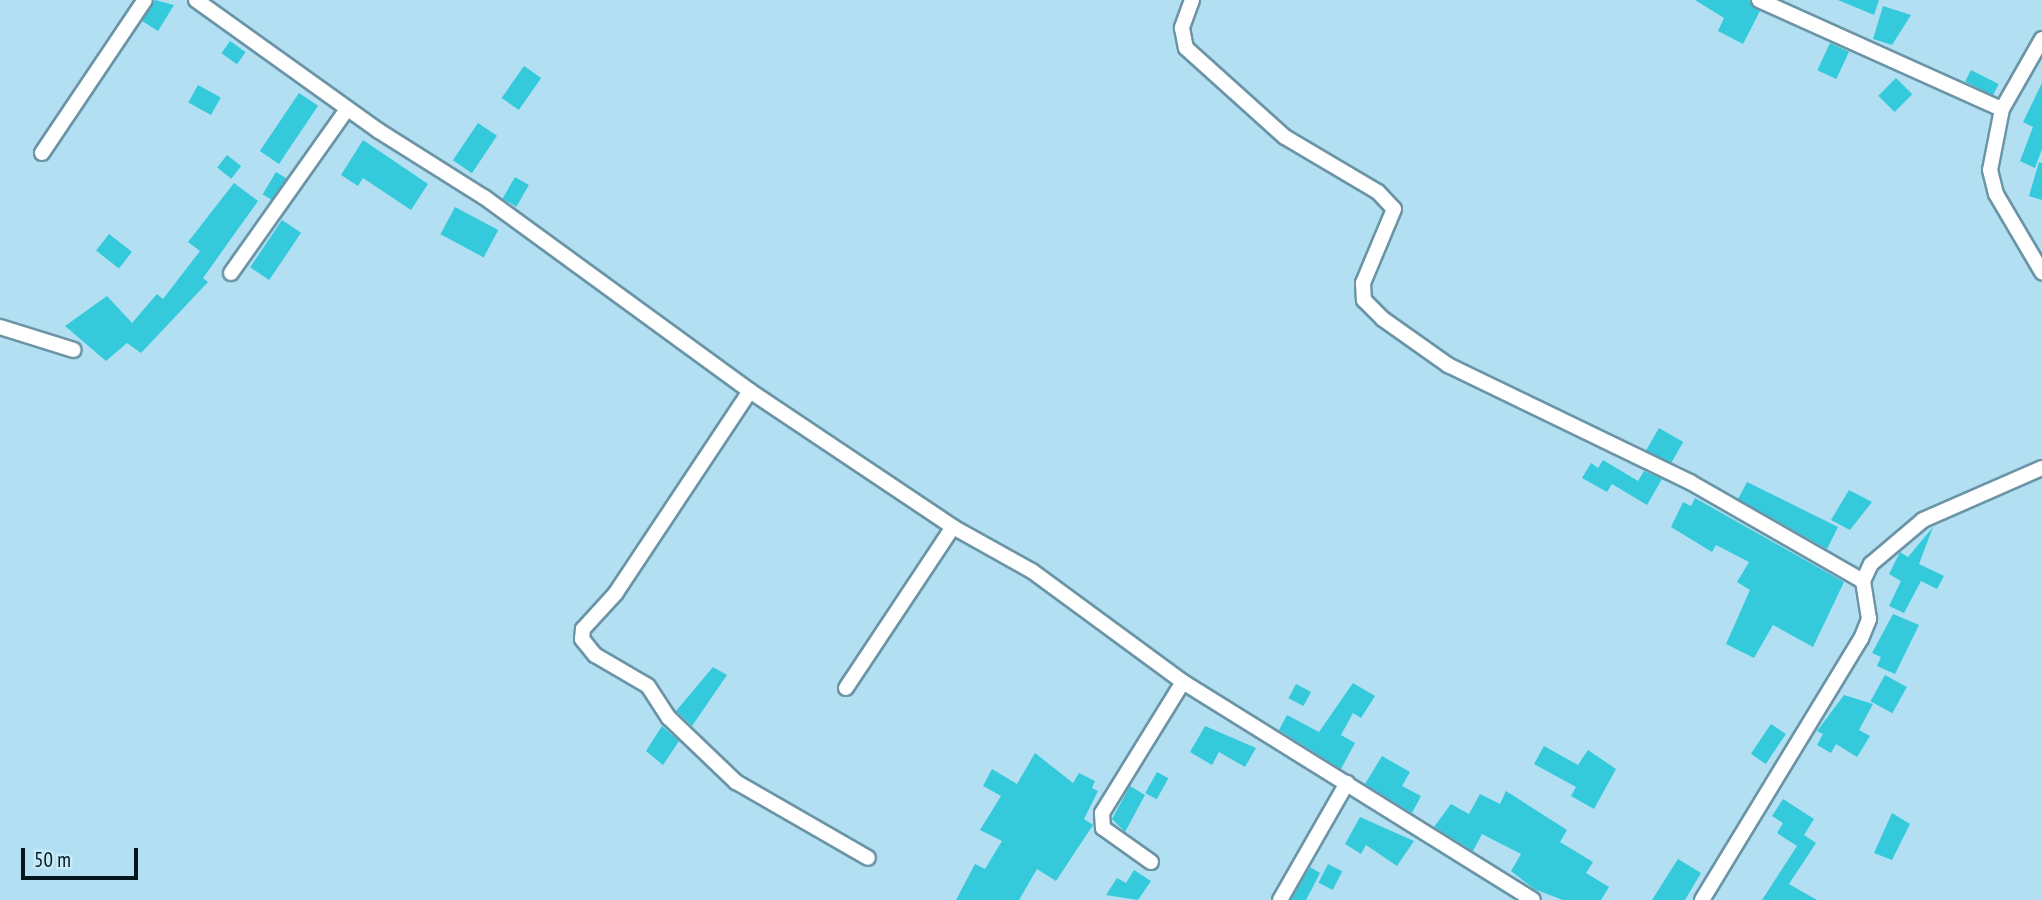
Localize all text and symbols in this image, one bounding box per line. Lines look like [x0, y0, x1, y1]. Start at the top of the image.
scale bar [24, 834, 142, 878]
text: 50 m [34, 846, 71, 873]

